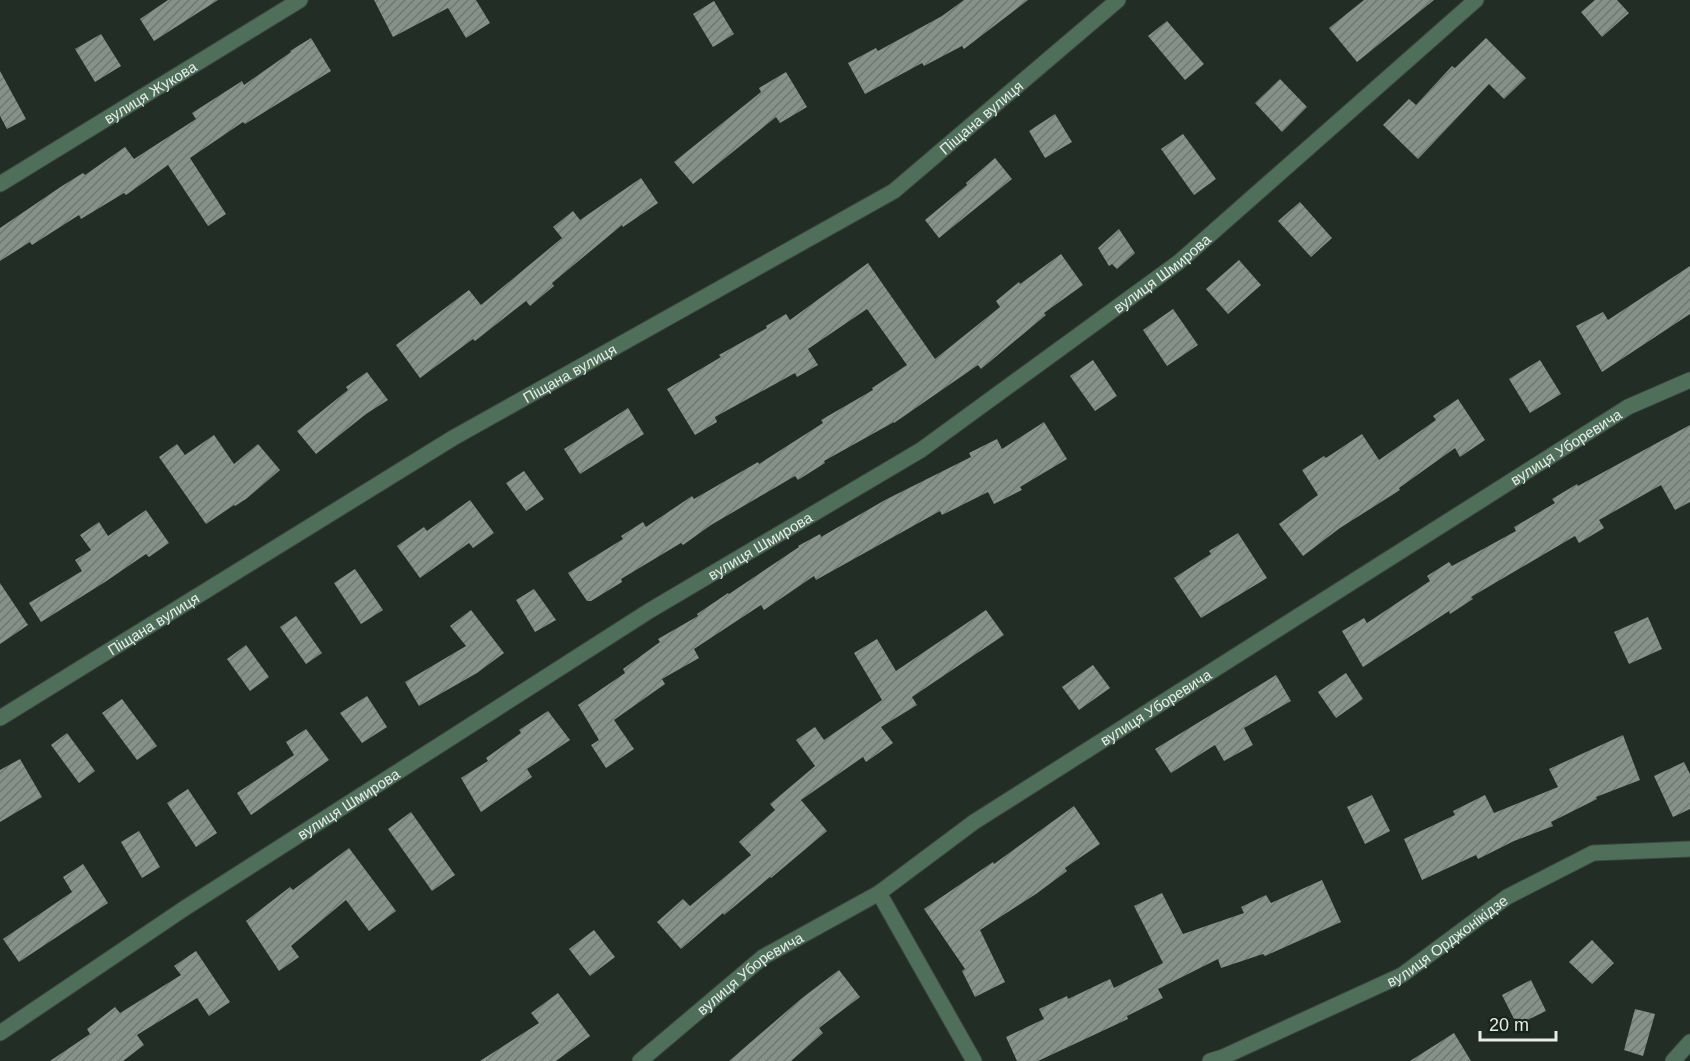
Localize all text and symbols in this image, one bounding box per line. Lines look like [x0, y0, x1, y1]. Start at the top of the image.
street label: вулиця Жукова [101, 57, 200, 127]
street label: Піщана вулиця [936, 77, 1026, 157]
street label: вулиця Шмирова [1110, 230, 1214, 316]
street label: Піщана вулиця [520, 340, 619, 406]
street label: вулиця Уборевича [1507, 405, 1625, 488]
street label: вулиця Шмирова [705, 508, 816, 583]
street label: Піщана вулиця [104, 589, 202, 658]
street label: вулиця Уборевича [1097, 665, 1215, 748]
street label: вулиця Шмирова [294, 764, 403, 843]
street label: вулиця Орджонікідзе [1384, 891, 1511, 989]
street label: вулиця Уборевича [693, 928, 806, 1018]
scale bar [1480, 1004, 1556, 1042]
text: 20 m [1489, 1015, 1529, 1035]

